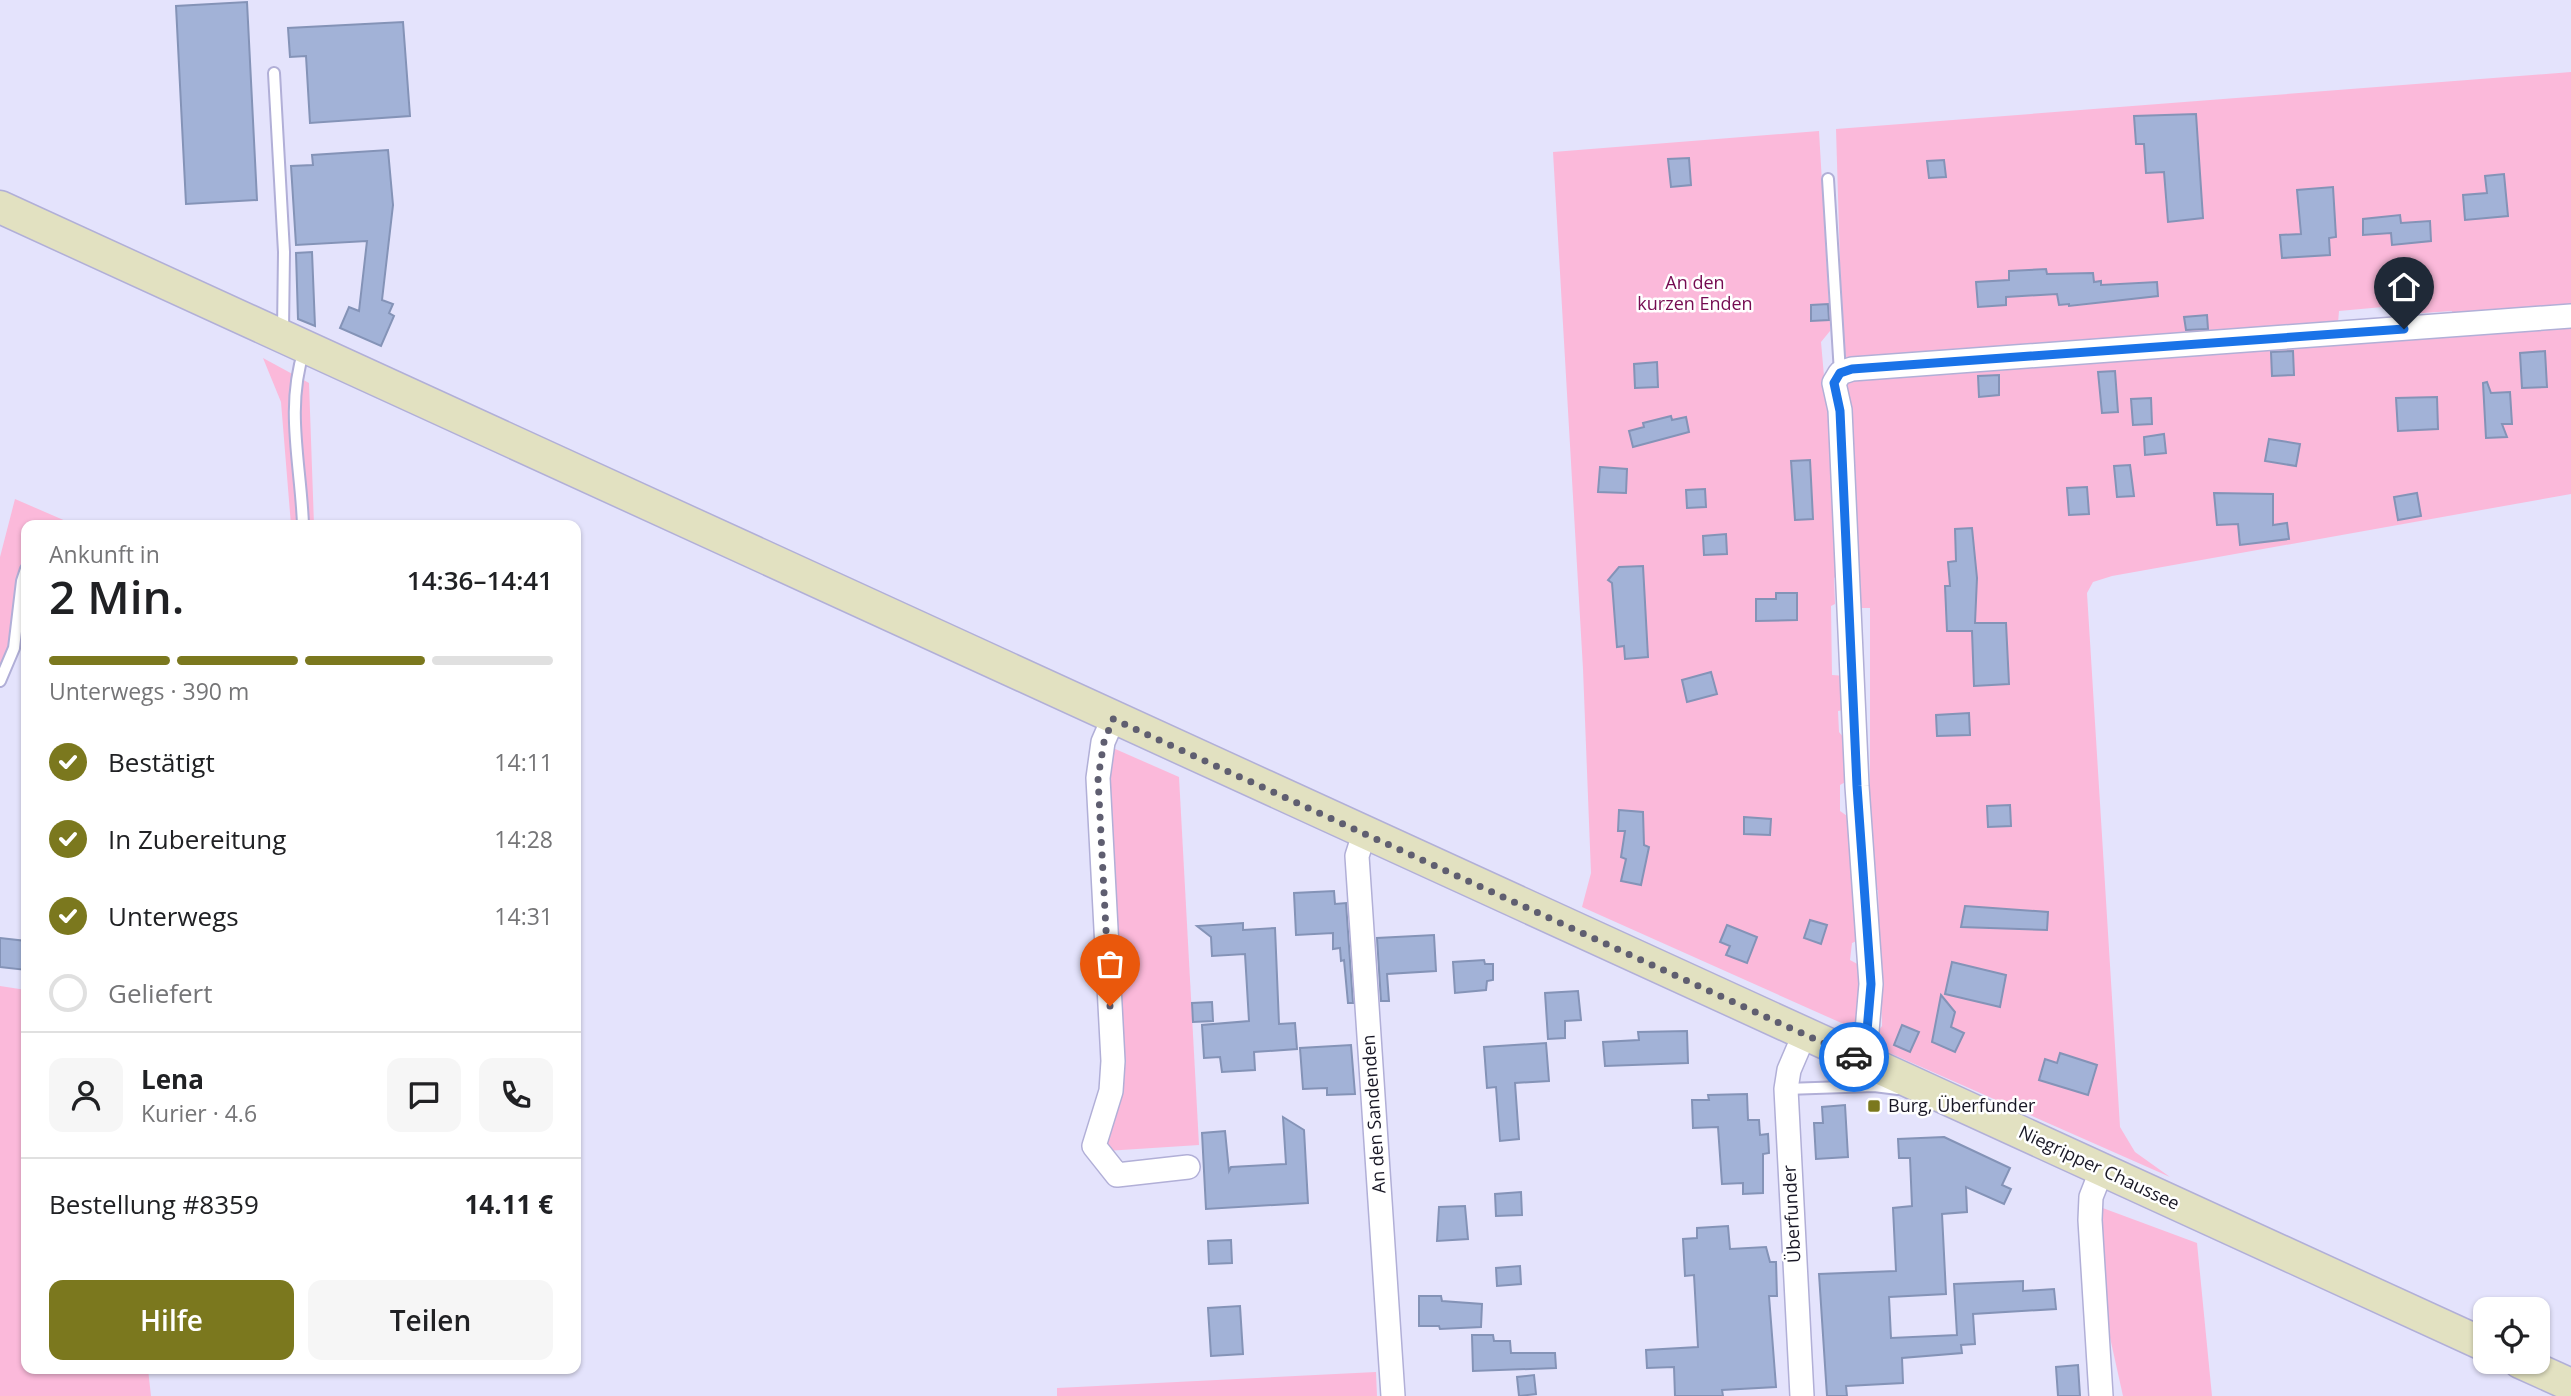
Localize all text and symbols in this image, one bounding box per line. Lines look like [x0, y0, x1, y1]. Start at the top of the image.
pin [2374, 257, 2434, 329]
icon: home [2385, 268, 2423, 306]
park label: An den kurzen Enden [1637, 270, 1753, 315]
text: Ankunft in [49, 538, 160, 570]
text: 14:36–14:41 [407, 562, 553, 598]
text: 2 Min. [49, 565, 184, 627]
text: Unterwegs · 390 m [49, 675, 249, 707]
icon: check [49, 743, 87, 781]
text: Bestätigt [108, 744, 215, 780]
text: 14:11 [494, 746, 553, 778]
icon: check [49, 820, 87, 858]
text: In Zubereitung [108, 821, 286, 857]
text: 14:28 [494, 823, 553, 855]
icon: check [49, 897, 87, 935]
text: Unterwegs [108, 898, 239, 934]
text: 14:31 [494, 900, 553, 932]
pin [1080, 934, 1140, 1006]
icon: bag [1091, 945, 1129, 983]
text: Geliefert [108, 975, 212, 1011]
courier [1819, 1022, 1889, 1092]
street label: An den Sandenden [1355, 1034, 1391, 1194]
icon: car [1835, 1038, 1873, 1076]
button: person [49, 1058, 123, 1132]
button: chat [387, 1058, 461, 1132]
button: phone [479, 1058, 553, 1132]
text: Lena [141, 1061, 204, 1097]
place label: Burg, Überfunder [1888, 1093, 2036, 1117]
text: Kurier · 4.6 [141, 1097, 257, 1129]
marker: Burg, Überfunder [1866, 1098, 1882, 1114]
street label: Niegripper Chaussee [2015, 1119, 2184, 1215]
street label: Überfunder [1776, 1164, 1806, 1264]
text: Bestellung #8359 [49, 1186, 259, 1222]
text: 14.11 € [465, 1186, 553, 1222]
button: Hilfe [49, 1280, 294, 1360]
button: Teilen [308, 1280, 553, 1360]
map controls [2473, 1297, 2550, 1374]
button: locate [2473, 1297, 2550, 1374]

